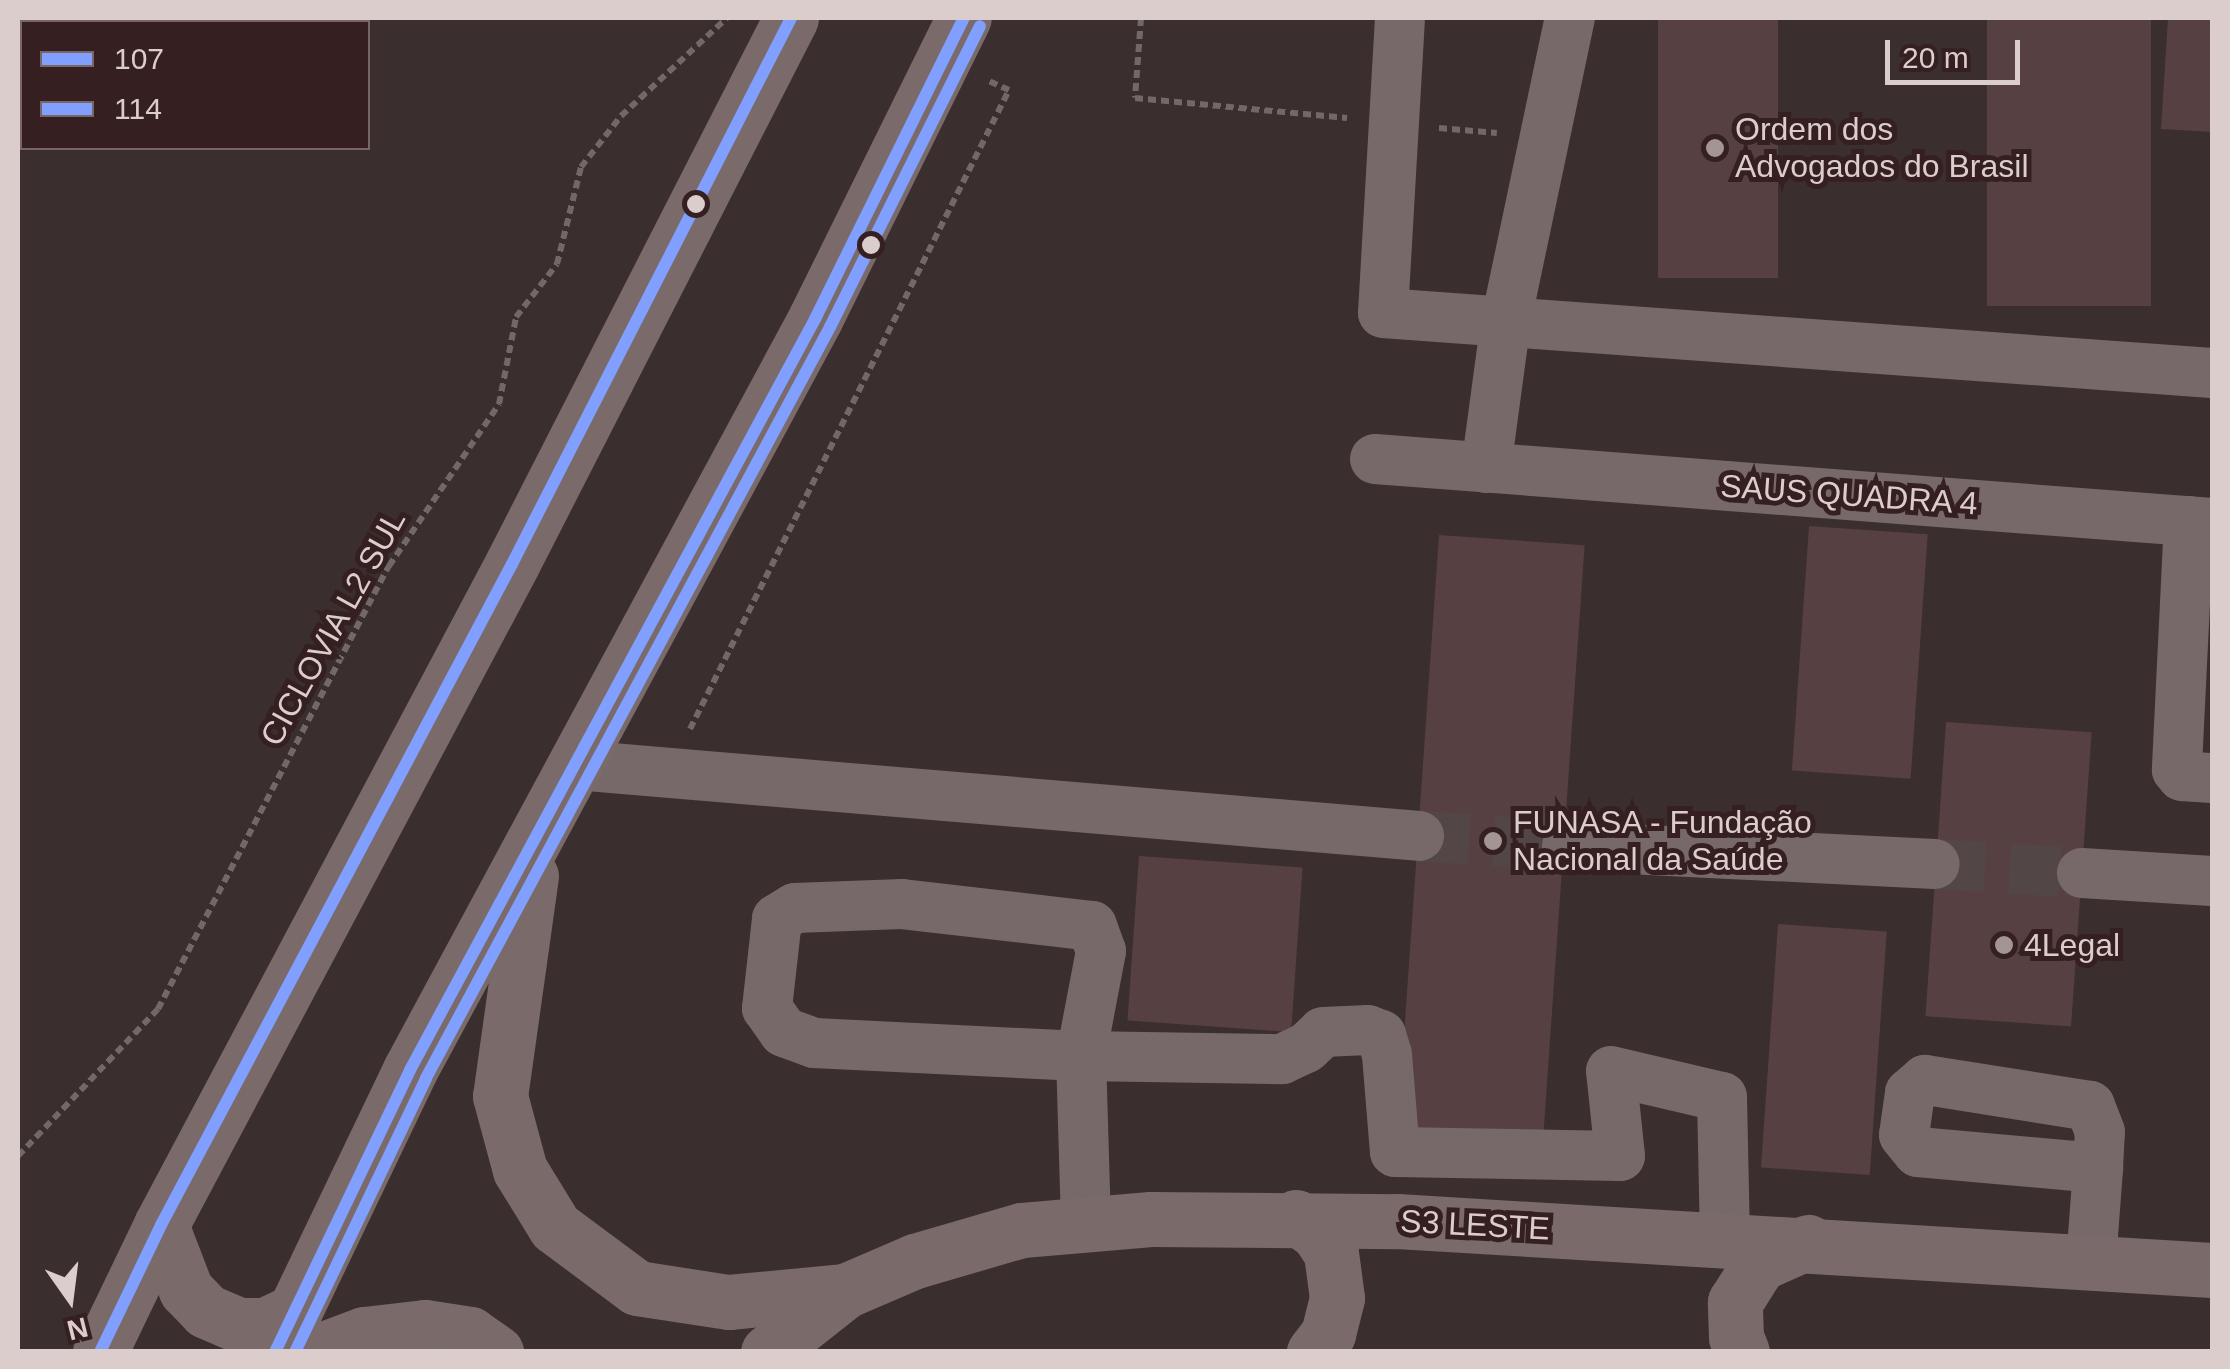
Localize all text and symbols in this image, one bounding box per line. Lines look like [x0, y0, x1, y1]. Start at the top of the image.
legend [20, 20, 370, 150]
scale bar [1890, 20, 2025, 82]
text: 20 m [1902, 41, 1969, 74]
text: 107 [114, 42, 164, 75]
text: 114 [114, 92, 162, 125]
place label: Ordem dos Advogados do Brasil [1735, 111, 2029, 186]
marker: Ordem dos Advogados do Brasil [1704, 137, 1726, 159]
unlabelled marker [686, 194, 706, 214]
unlabelled marker [861, 235, 881, 255]
street label: SAUS QUADRA 4 [1718, 467, 1980, 523]
street label: CICLOVIA L2 SUL [252, 503, 414, 753]
place label: FUNASA - Fundação Nacional da Saúde [1513, 804, 1814, 879]
marker: FUNASA - Fundação Nacional da Saúde [1482, 830, 1504, 852]
place label: 4Legal [2024, 926, 2120, 964]
marker: 4Legal [1993, 934, 2015, 956]
street label: S3 LESTE [1399, 1202, 1551, 1248]
north arrow [20, 1249, 120, 1349]
text: N [64, 1311, 91, 1346]

